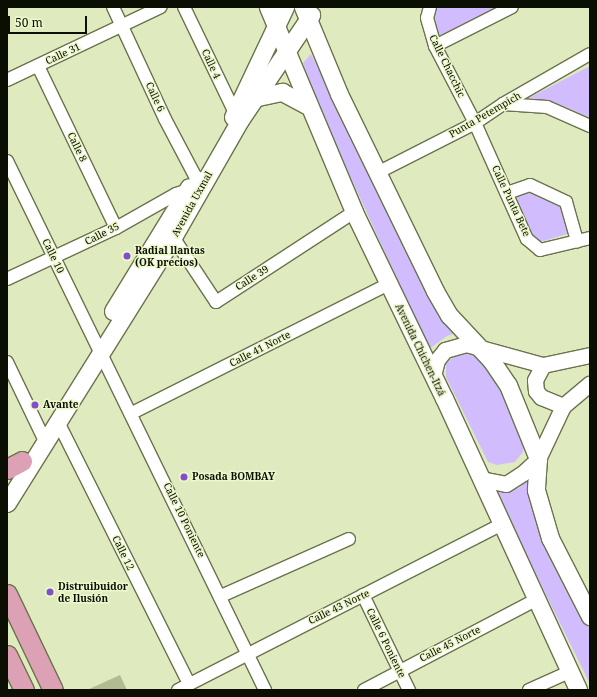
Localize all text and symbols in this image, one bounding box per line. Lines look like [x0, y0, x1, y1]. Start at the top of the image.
scale bar [10, 8, 89, 34]
text: 50 m [15, 14, 43, 31]
street label: Calle Chacchic [427, 33, 467, 99]
street label: Calle 31 [44, 41, 82, 67]
street label: Calle 4 [199, 47, 223, 81]
street label: Calle 6 [143, 80, 167, 114]
street label: Punta Petempich [447, 90, 523, 140]
street label: Calle 8 [65, 130, 89, 164]
street label: Calle Punta Bete [489, 163, 533, 239]
street label: Avenida Uxmal [169, 169, 215, 239]
street label: Calle 35 [83, 220, 121, 248]
street label: Calle 10 [39, 237, 67, 275]
place label: Radial llantas (OK precios) [135, 244, 205, 268]
marker: Radial llantas (OK precios) [122, 251, 132, 261]
street label: Calle 39 [233, 263, 271, 293]
street label: Avenida Chichen-Itzá [392, 302, 448, 398]
street label: Calle 41 Norte [228, 329, 292, 369]
place label: Avante [43, 399, 78, 411]
marker: Avante [30, 400, 40, 410]
place label: Posada BOMBAY [192, 471, 275, 483]
marker: Posada BOMBAY [179, 472, 189, 482]
street label: Calle 10 Poniente [161, 481, 207, 559]
street label: Calle 12 [109, 534, 137, 572]
place label: Distruibuidor de Ilusión [58, 580, 128, 604]
marker: Distruibuidor de Ilusión [45, 587, 55, 597]
street label: Calle 43 Norte [306, 587, 372, 627]
street label: Calle 6 Poniente [364, 606, 408, 680]
street label: Calle 45 Norte [418, 624, 482, 664]

